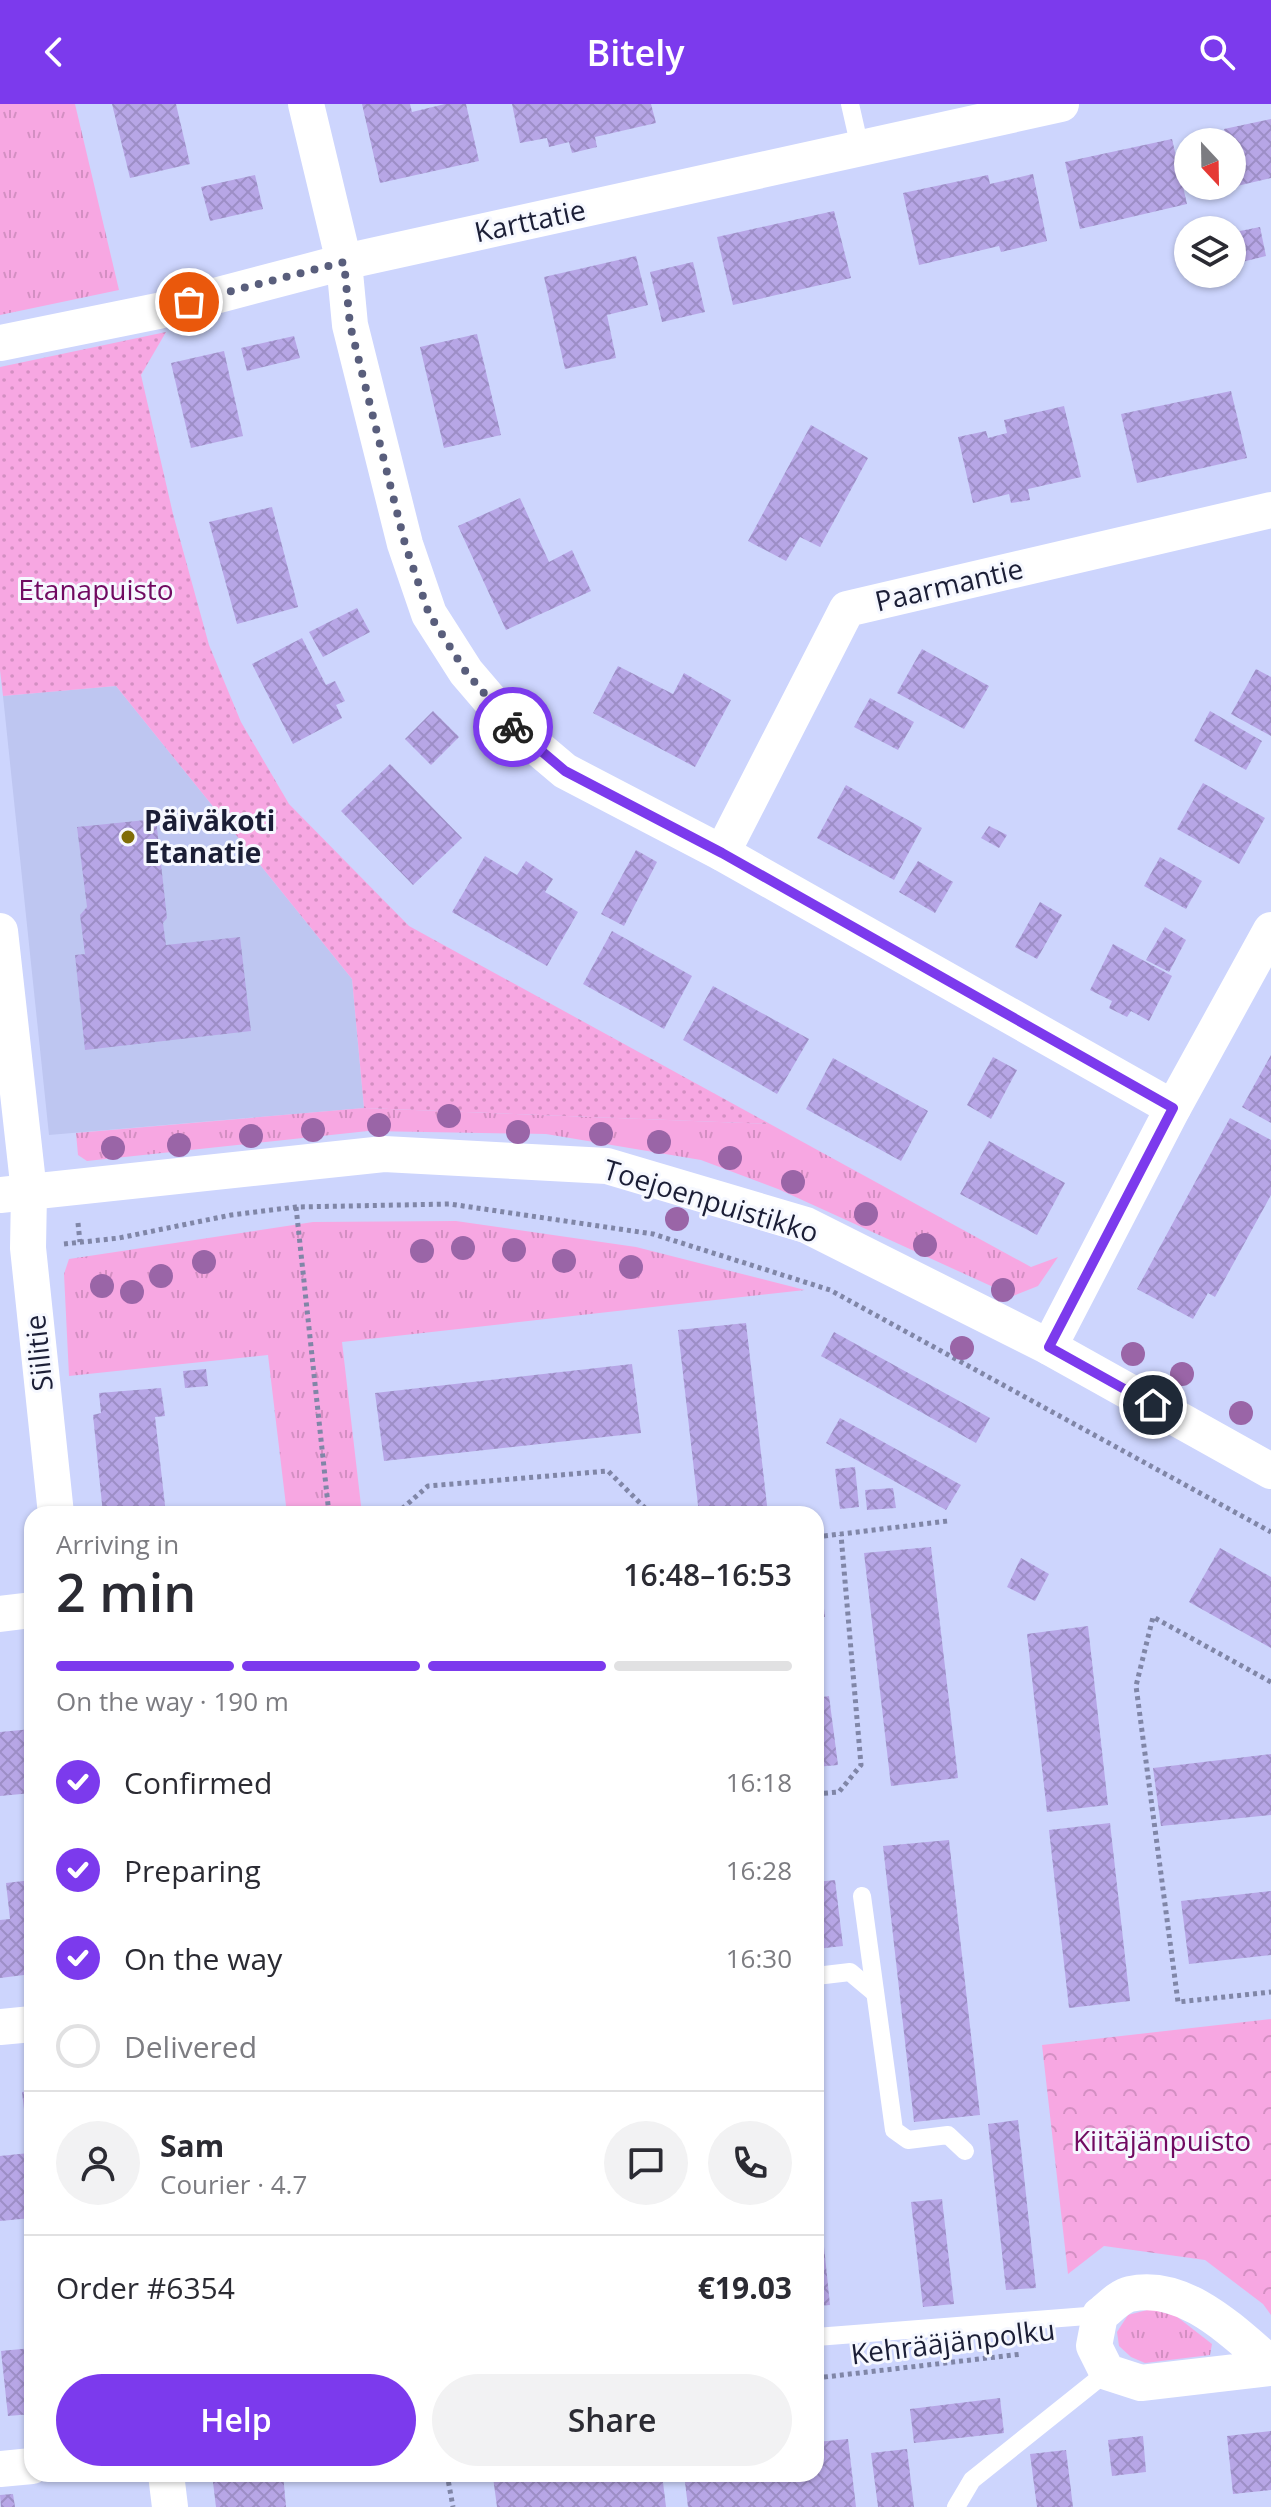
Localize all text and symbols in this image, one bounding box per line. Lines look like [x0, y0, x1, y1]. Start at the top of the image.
text: Bitely [586, 28, 685, 77]
icon: back [32, 30, 76, 74]
icon: search [1195, 30, 1239, 74]
north arrow [1174, 128, 1246, 200]
map controls [1174, 128, 1246, 288]
street label: Karttatie [471, 190, 589, 250]
button: layers [1174, 216, 1246, 288]
pin [155, 268, 223, 336]
icon: bag [167, 280, 211, 324]
street label: Paarmantie [871, 549, 1027, 620]
park label: Etanapuisto [18, 570, 174, 608]
courier [473, 687, 553, 767]
icon: bike [491, 705, 535, 749]
place label: Päiväkoti Etanatie [144, 801, 275, 871]
marker: Päiväkoti Etanatie [119, 828, 137, 846]
street label: Toejoenpuistikko [599, 1149, 823, 1251]
street label: Siilitie [15, 1313, 61, 1393]
pin [1119, 1371, 1187, 1439]
icon: home [1131, 1383, 1175, 1427]
text: Arriving in [56, 1526, 179, 1562]
text: 16:48–16:53 [623, 1554, 792, 1595]
text: 2 min [56, 1556, 196, 1627]
text: On the way · 190 m [56, 1683, 289, 1719]
icon: check [56, 1760, 100, 1804]
text: Confirmed [124, 1762, 272, 1803]
text: 16:18 [726, 1764, 792, 1800]
icon: check [56, 1848, 100, 1892]
text: Preparing [124, 1850, 261, 1891]
text: 16:28 [726, 1852, 792, 1888]
icon: check [56, 1936, 100, 1980]
text: On the way [124, 1938, 282, 1979]
text: 16:30 [726, 1940, 792, 1976]
text: Delivered [124, 2026, 257, 2067]
button: person [56, 2121, 140, 2205]
button: chat [604, 2121, 688, 2205]
button: phone [708, 2121, 792, 2205]
park label: Kiitäjänpuisto [1073, 2121, 1251, 2159]
text: Sam [160, 2125, 224, 2166]
text: Courier · 4.7 [160, 2166, 307, 2202]
text: Order #6354 [56, 2267, 235, 2308]
text: €19.03 [698, 2267, 792, 2308]
street label: Kehrääjänpolku [849, 2310, 1057, 2372]
button: Help [56, 2374, 416, 2466]
button: Share [432, 2374, 792, 2466]

